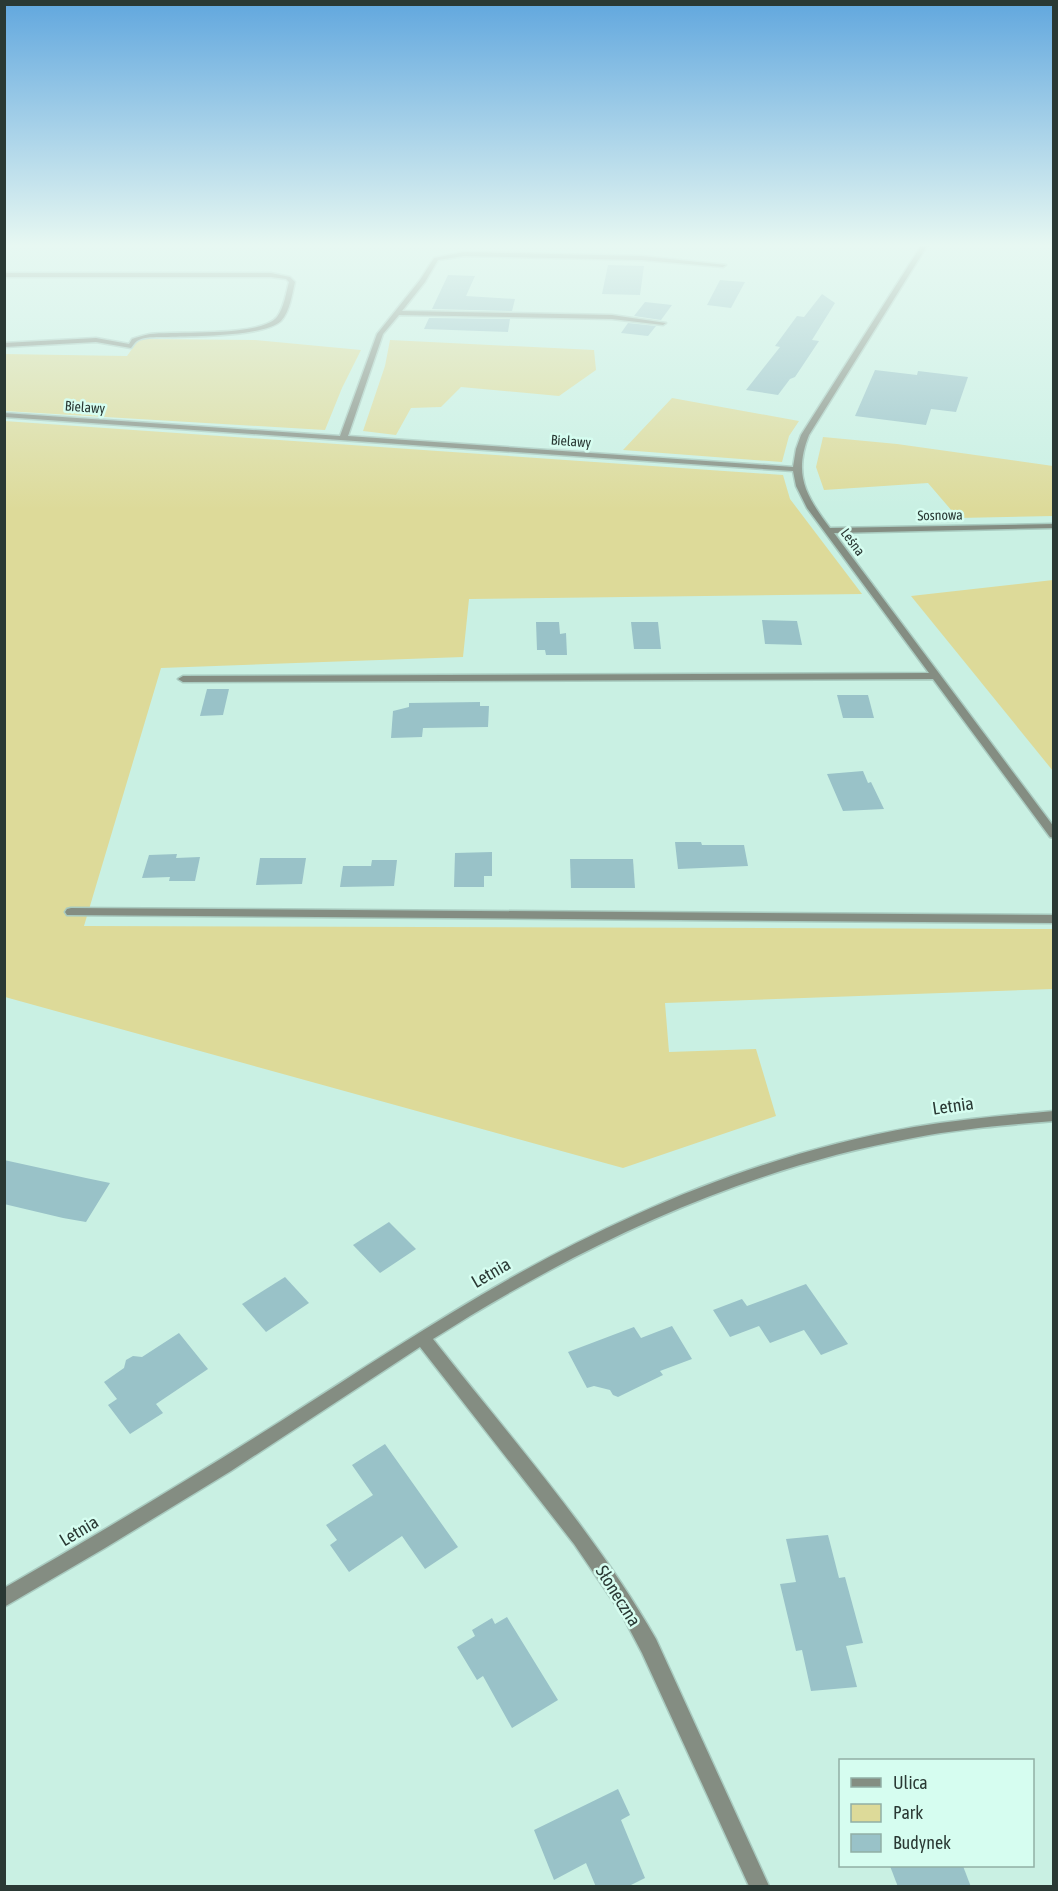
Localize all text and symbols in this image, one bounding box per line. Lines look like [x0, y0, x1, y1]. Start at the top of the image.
street label: Bielawy [64, 398, 106, 416]
street label: Bielawy [550, 432, 592, 450]
street label: Sosnowa [917, 507, 963, 523]
street label: Leśna [838, 525, 868, 559]
street label: Letnia [931, 1092, 975, 1119]
street label: Letnia [468, 1253, 514, 1292]
street label: Letnia [56, 1511, 102, 1550]
street label: Słoneczna [592, 1561, 645, 1630]
legend [839, 1759, 1034, 1867]
text: Ulica [893, 1772, 928, 1793]
text: Park [893, 1802, 923, 1823]
text: Budynek [893, 1832, 951, 1853]

